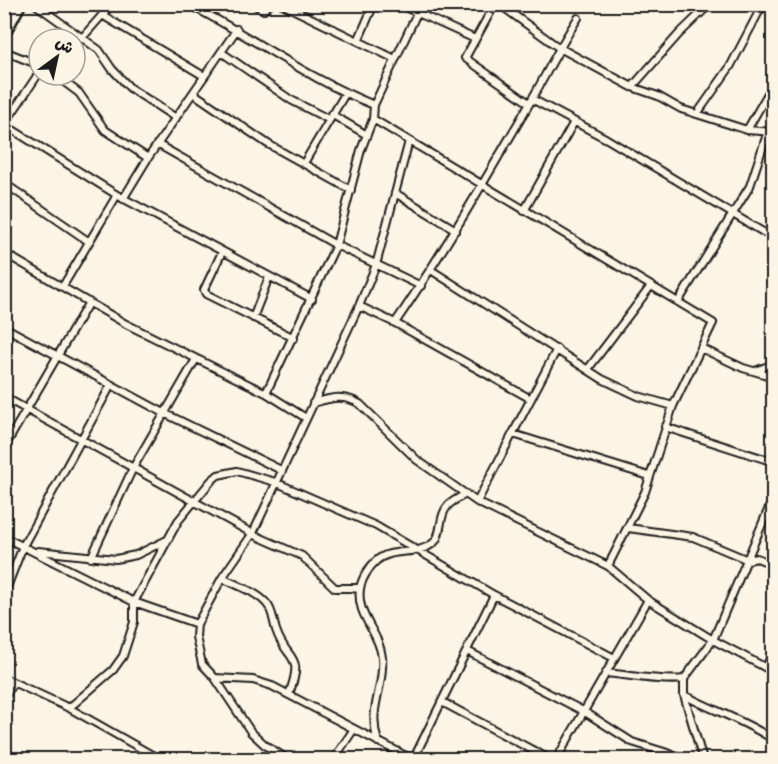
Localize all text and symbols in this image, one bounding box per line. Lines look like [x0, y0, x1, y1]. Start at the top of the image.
north arrow [27, 27, 87, 87]
text: ش [52, 31, 78, 58]

